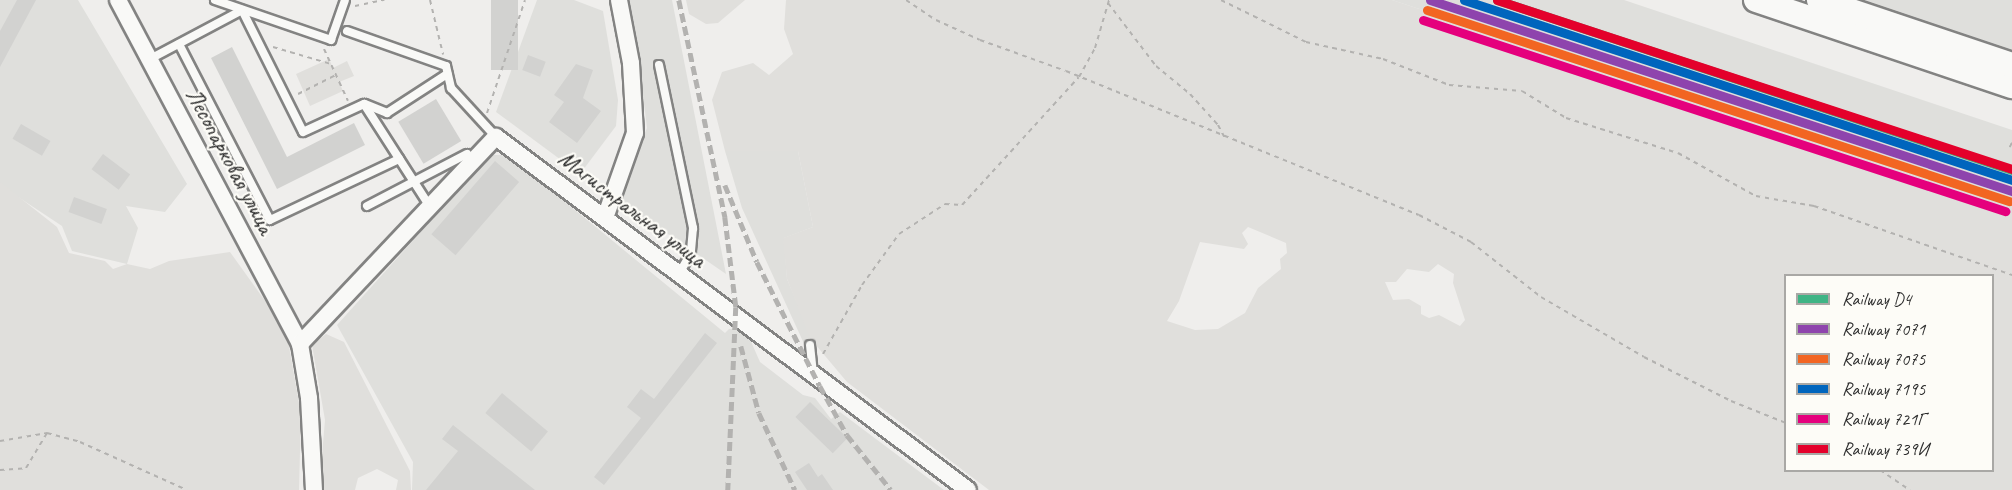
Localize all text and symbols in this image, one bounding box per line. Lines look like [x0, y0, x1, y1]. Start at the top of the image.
street label: Лесопарковая улица [179, 83, 281, 239]
street label: Магистральная улица [551, 143, 713, 275]
legend [1784, 274, 1994, 472]
text: Railway D4 [1842, 288, 1911, 310]
text: Railway 7071 [1842, 318, 1925, 340]
text: Railway 7075 [1842, 348, 1925, 370]
text: Railway 7195 [1842, 378, 1925, 400]
text: Railway 721Г [1842, 408, 1926, 430]
text: Railway 739И [1842, 438, 1929, 460]

